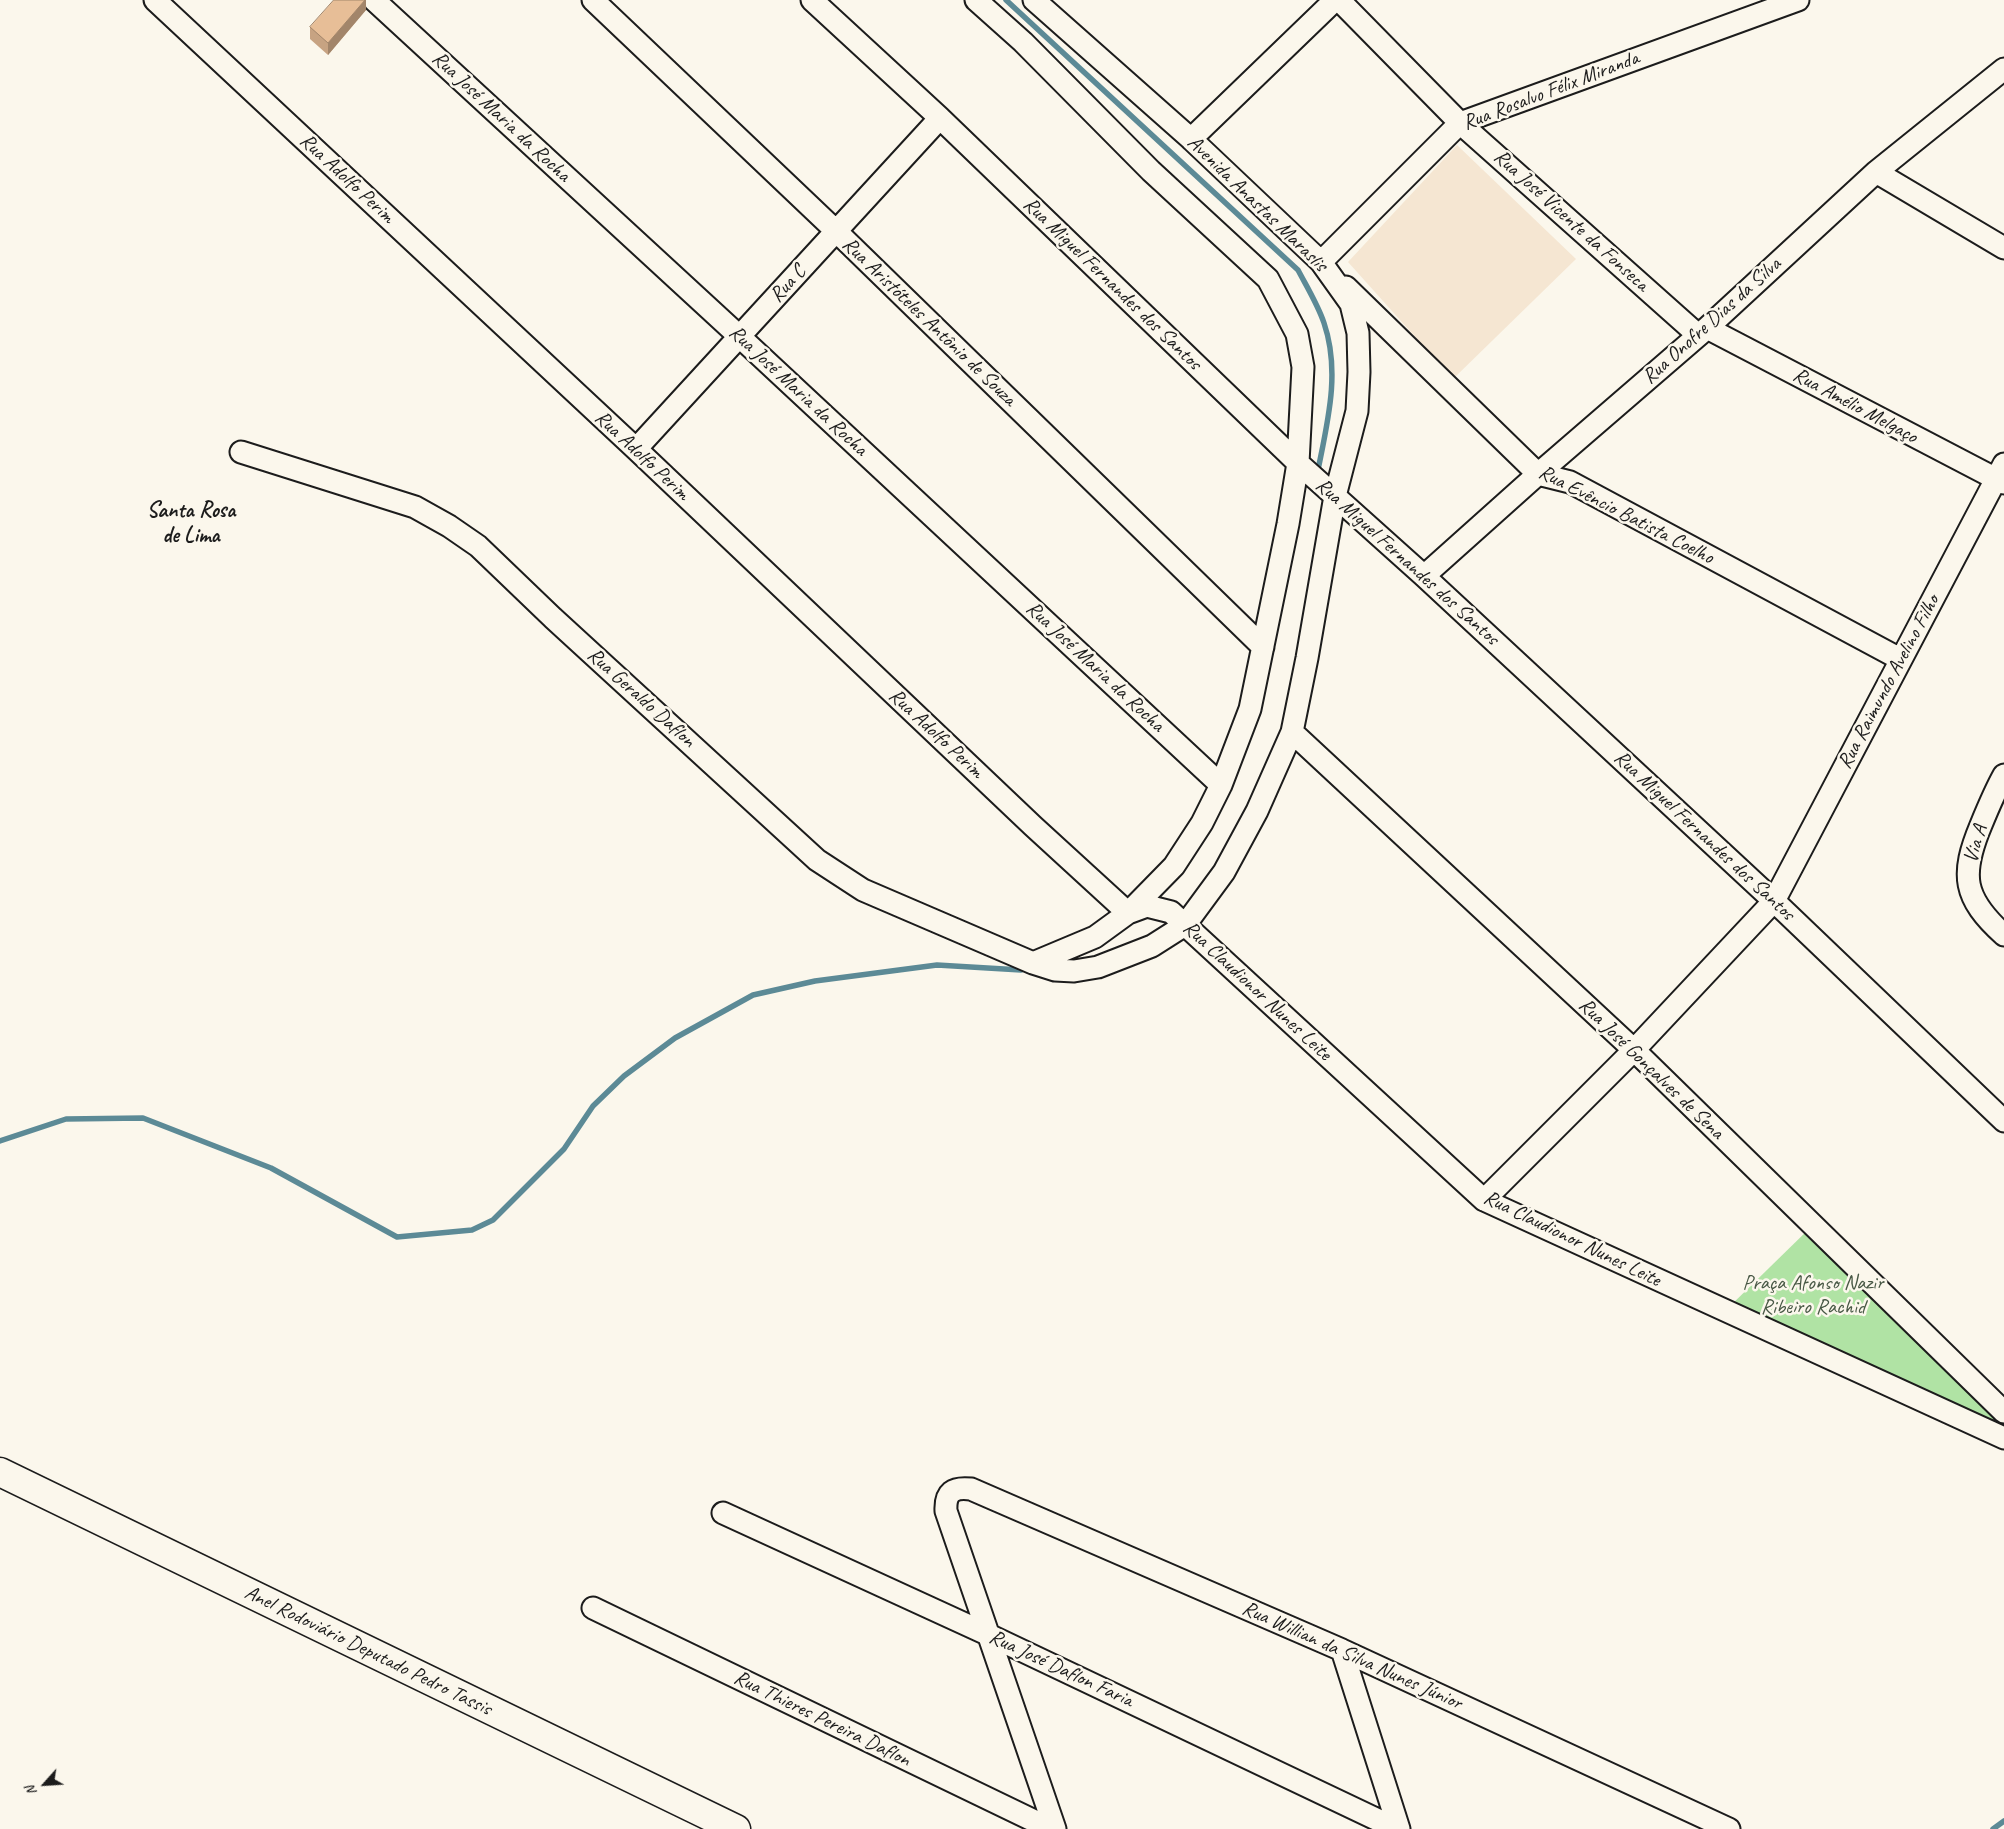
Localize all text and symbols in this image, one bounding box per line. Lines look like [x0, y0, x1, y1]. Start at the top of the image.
street label: Rua José Maria da Rocha [426, 46, 576, 188]
street label: Rua Rosalvo Félix Miranda [1459, 46, 1643, 136]
street label: Rua Adolfo Perim [294, 129, 400, 229]
street label: Avenida Anastas Maraslis [1182, 131, 1332, 277]
street label: Rua José Vicente da Fonseca [1488, 145, 1654, 297]
street label: Rua Miguel Fernandes dos Santos [1018, 192, 1206, 376]
street label: Rua Aristóteles Antônio de Souza [837, 232, 1021, 412]
street label: Rua Onofre Dias da Silva [1638, 252, 1786, 390]
street label: Rua C [765, 260, 811, 308]
street label: Rua José Maria da Rocha [723, 320, 873, 462]
street label: Rua Amélio Melgaço [1788, 363, 1922, 449]
street label: Rua Adolfo Perim [589, 406, 695, 506]
street label: Rua Evêncio Batista Coelho [1534, 460, 1718, 570]
street label: Rua Miguel Fernandes dos Santos [1310, 473, 1504, 651]
district label: Santa Rosa de Lima [147, 498, 235, 550]
street label: Rua Raimundo Avelino Filho [1832, 591, 1946, 773]
street label: Rua José Maria da Rocha [1020, 596, 1170, 738]
street label: Rua Geraldo Daflon [582, 643, 700, 753]
street label: Rua Adolfo Perim [883, 684, 989, 784]
street label: Rua Miguel Fernandes dos Santos [1608, 746, 1800, 926]
street label: Via A [1958, 822, 1994, 866]
street label: Rua Claudionor Nunes Leite [1178, 916, 1336, 1066]
street label: Rua José Gonçalves de Sena [1573, 993, 1729, 1145]
street label: Rua Claudionor Nunes Leite [1479, 1185, 1665, 1293]
park label: Praça Afonso Nazir Ribeiro Rachid [1742, 1270, 1884, 1320]
street label: Anel Rodoviário Deputado Pedro Tassis [240, 1580, 496, 1722]
street label: Rua Willian da Silva Nunes Júnior [1238, 1596, 1466, 1716]
street label: Rua José Daflon Faria [985, 1625, 1137, 1713]
street label: Rua Thieres Pereira Daflon [730, 1665, 914, 1773]
north arrow [20, 1759, 70, 1809]
text: N [22, 1783, 41, 1798]

